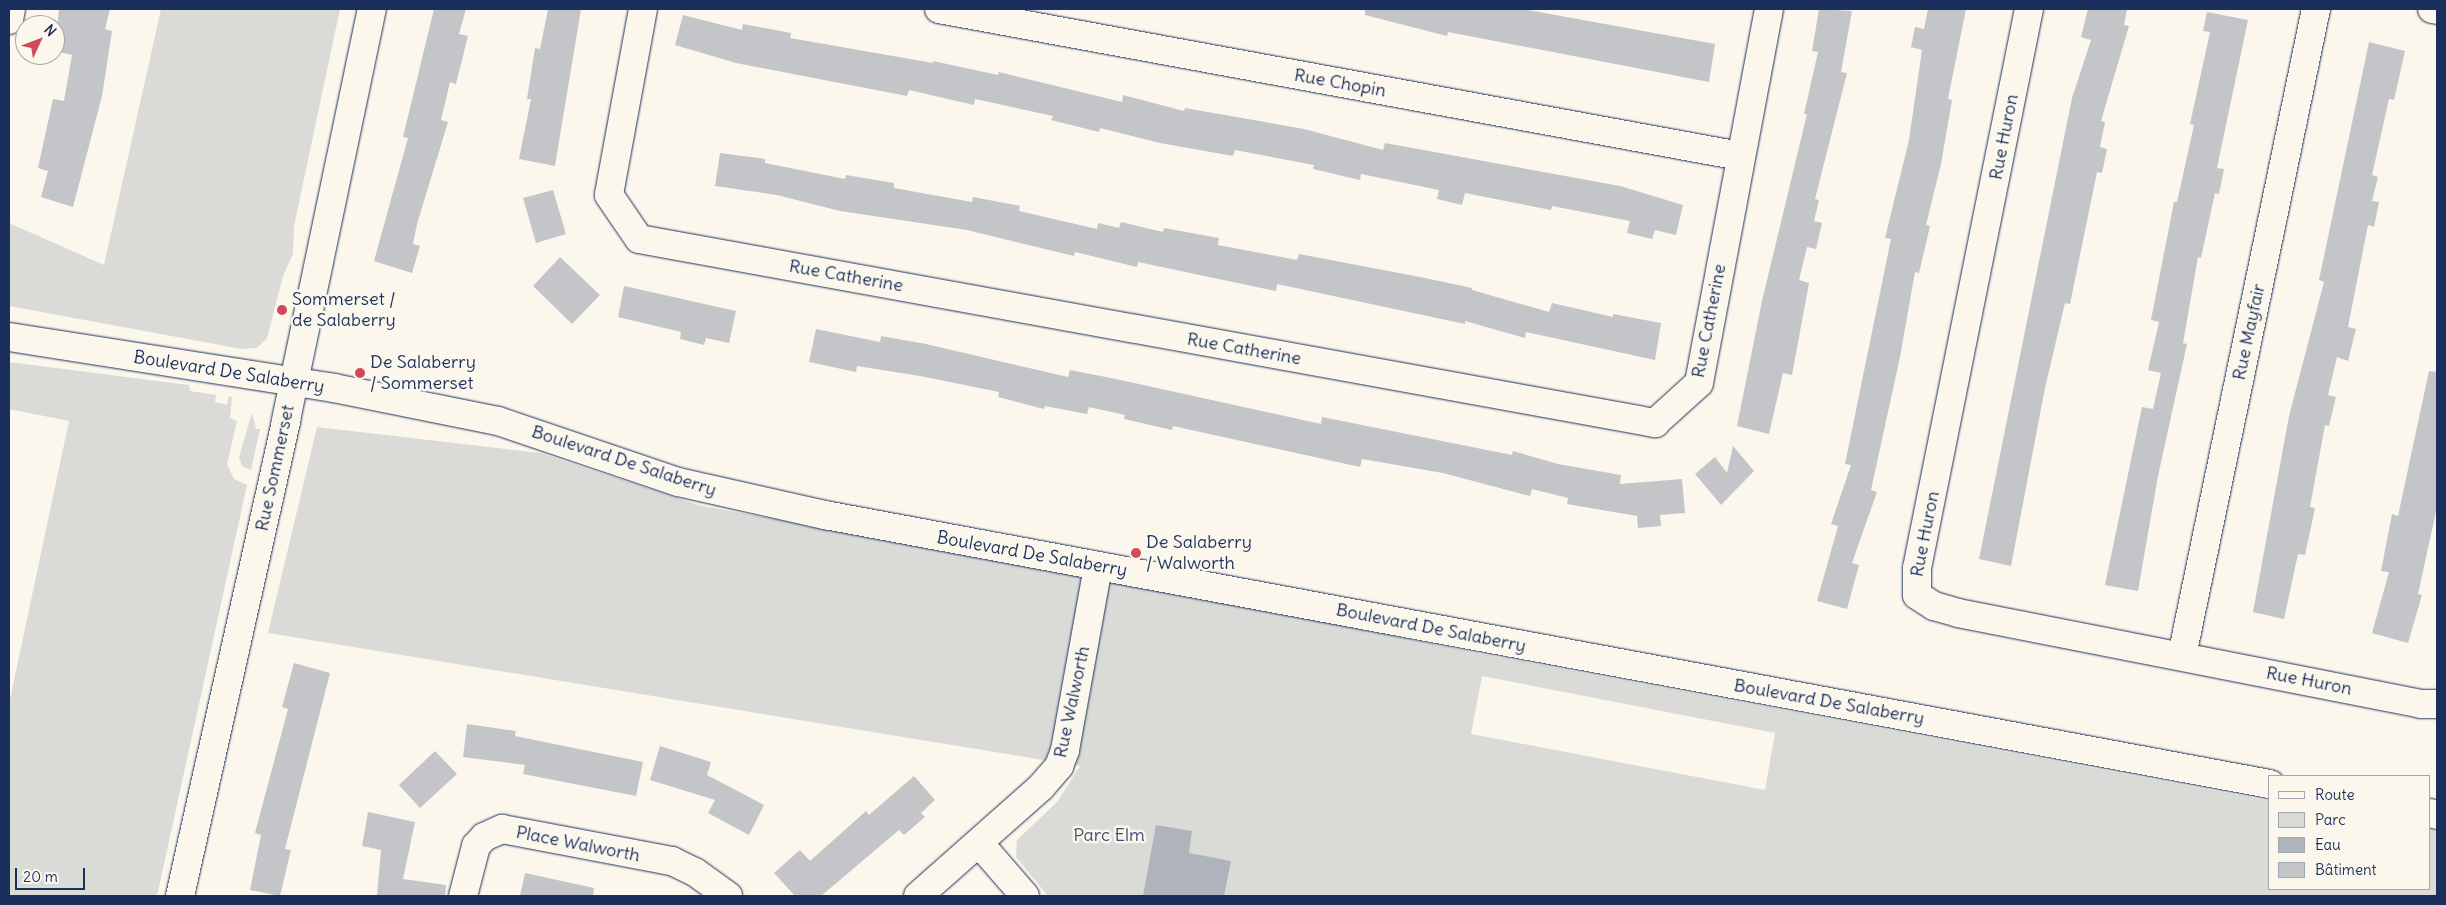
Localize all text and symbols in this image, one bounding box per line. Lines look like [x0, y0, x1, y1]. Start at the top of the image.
north arrow [15, 15, 65, 65]
text: N [40, 21, 60, 40]
street label: Rue Chopin [1292, 64, 1388, 102]
street label: Rue Huron [1985, 92, 2023, 182]
street label: Rue Catherine [787, 255, 905, 297]
street label: Rue Catherine [1687, 262, 1731, 380]
street label: Rue Mayfair [2228, 282, 2270, 382]
place label: Sommerset / de Salaberry [292, 289, 396, 332]
marker: Sommerset / de Salaberry [276, 304, 288, 316]
street label: Rue Catherine [1185, 328, 1303, 370]
street label: Boulevard De Salaberry [132, 346, 326, 398]
place label: De Salaberry / Sommerset [370, 352, 476, 394]
marker: De Salaberry / Sommerset [354, 367, 366, 379]
street label: Rue Sommerset [251, 403, 299, 533]
street label: Boulevard De Salaberry [529, 421, 719, 501]
street label: Rue Huron [1906, 489, 1944, 579]
street label: Boulevard De Salaberry [935, 527, 1129, 581]
place label: De Salaberry / Walworth [1146, 532, 1252, 574]
marker: De Salaberry / Walworth [1130, 547, 1142, 559]
street label: Boulevard De Salaberry [1334, 599, 1528, 657]
street label: Rue Walworth [1050, 644, 1094, 760]
street label: Rue Huron [2264, 662, 2354, 700]
street label: Boulevard De Salaberry [1732, 675, 1926, 729]
legend [2268, 775, 2431, 890]
text: Route [2315, 785, 2355, 804]
text: Parc [2315, 810, 2346, 829]
street label: Place Walworth [514, 821, 642, 867]
park label: Parc Elm [1073, 824, 1145, 846]
text: Eau [2315, 835, 2341, 854]
scale bar [18, 858, 88, 890]
text: Bâtiment [2315, 860, 2377, 879]
text: 20 m [23, 867, 58, 886]

